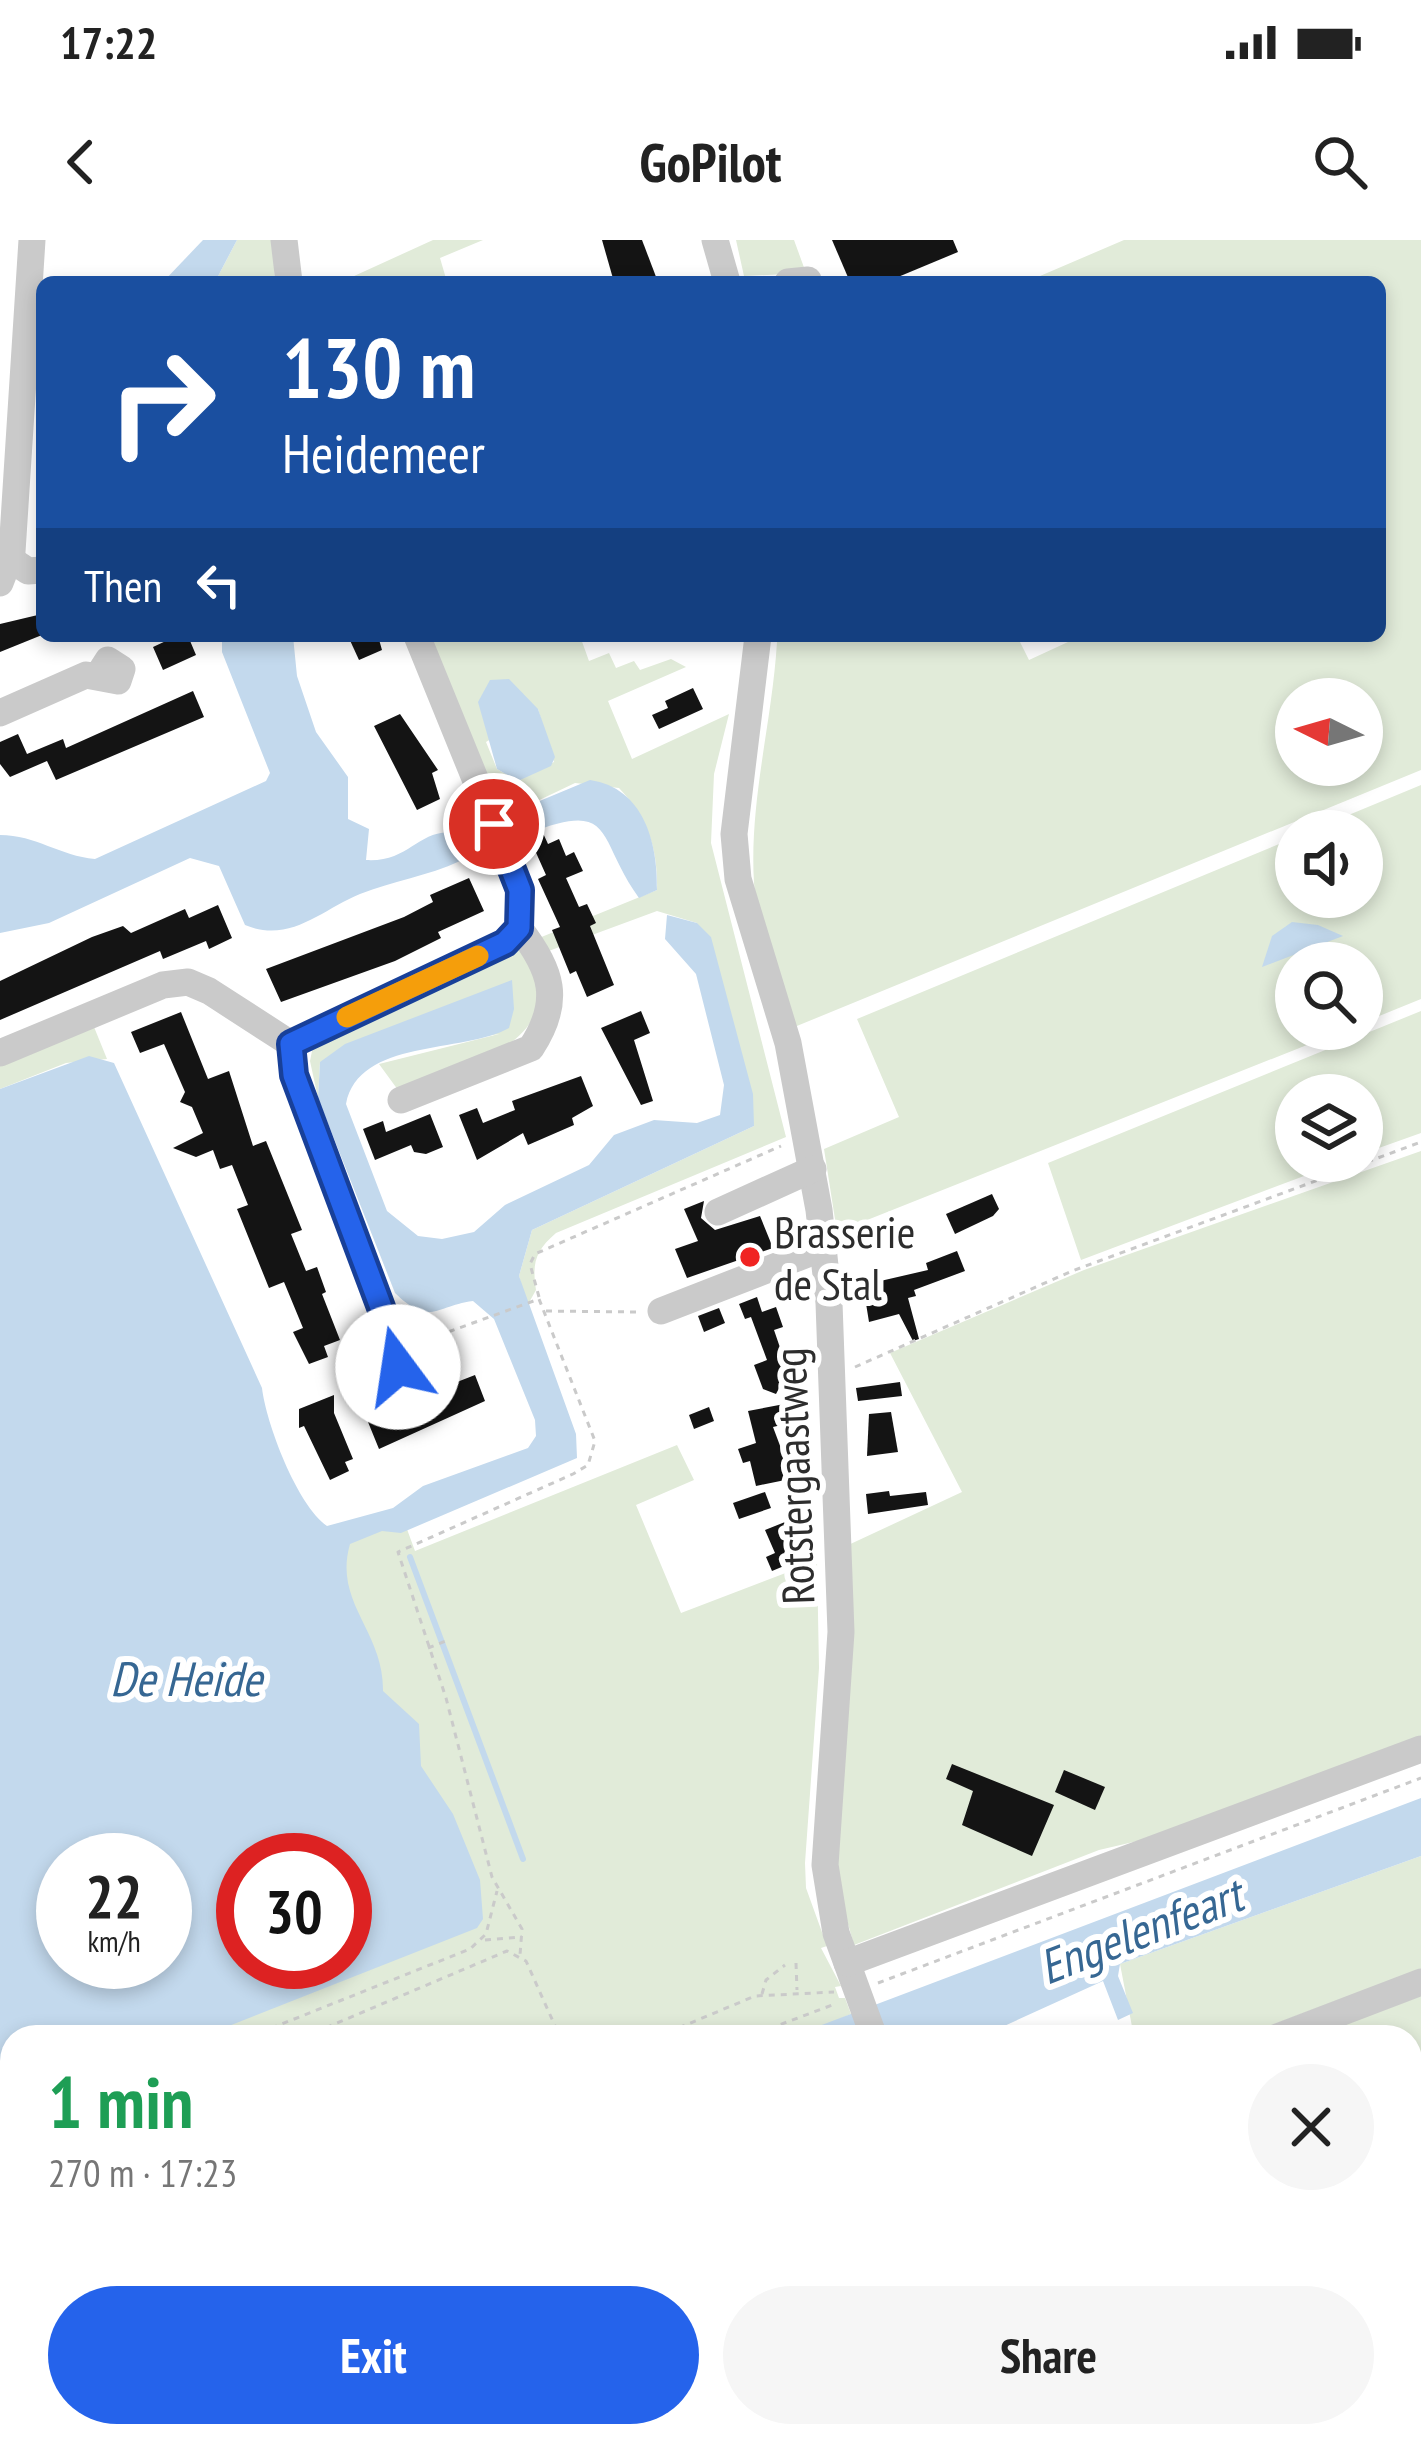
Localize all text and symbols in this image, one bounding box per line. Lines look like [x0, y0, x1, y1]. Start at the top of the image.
text: 17:22 [60, 13, 157, 71]
text: GoPilot [640, 127, 781, 197]
icon: back [48, 129, 114, 195]
icon: search [1307, 129, 1373, 195]
text: 130 m [282, 312, 475, 421]
icon: right [84, 324, 240, 480]
text: Heidemeer [282, 418, 485, 488]
icon: left [186, 552, 252, 618]
text: Then [84, 556, 162, 614]
north arrow [1275, 678, 1383, 786]
map controls [1275, 678, 1383, 1182]
pin [443, 773, 545, 875]
icon: arrive [461, 791, 527, 857]
button: sound [1275, 810, 1383, 918]
button: search [1275, 942, 1383, 1050]
button: layers [1275, 1074, 1383, 1182]
place label: Brasserie de Stal [774, 1202, 915, 1312]
marker: Brasserie de Stal [737, 1244, 763, 1270]
position arrow [335, 1304, 461, 1430]
street label: Rotstergaastweg [760, 1347, 826, 1605]
water label: De Heide [110, 1647, 265, 1709]
speed limit sign: 30 [216, 1833, 372, 1989]
text: 22 [85, 1857, 143, 1935]
water label: Engelenfeart [1030, 1861, 1255, 1997]
text: km/h [87, 1921, 141, 1960]
text: 1 min [48, 2055, 193, 2148]
button: close [1248, 2064, 1374, 2190]
text: 270 m · 17:23 [48, 2147, 237, 2198]
button: Exit [48, 2286, 699, 2424]
button: Share [723, 2286, 1374, 2424]

